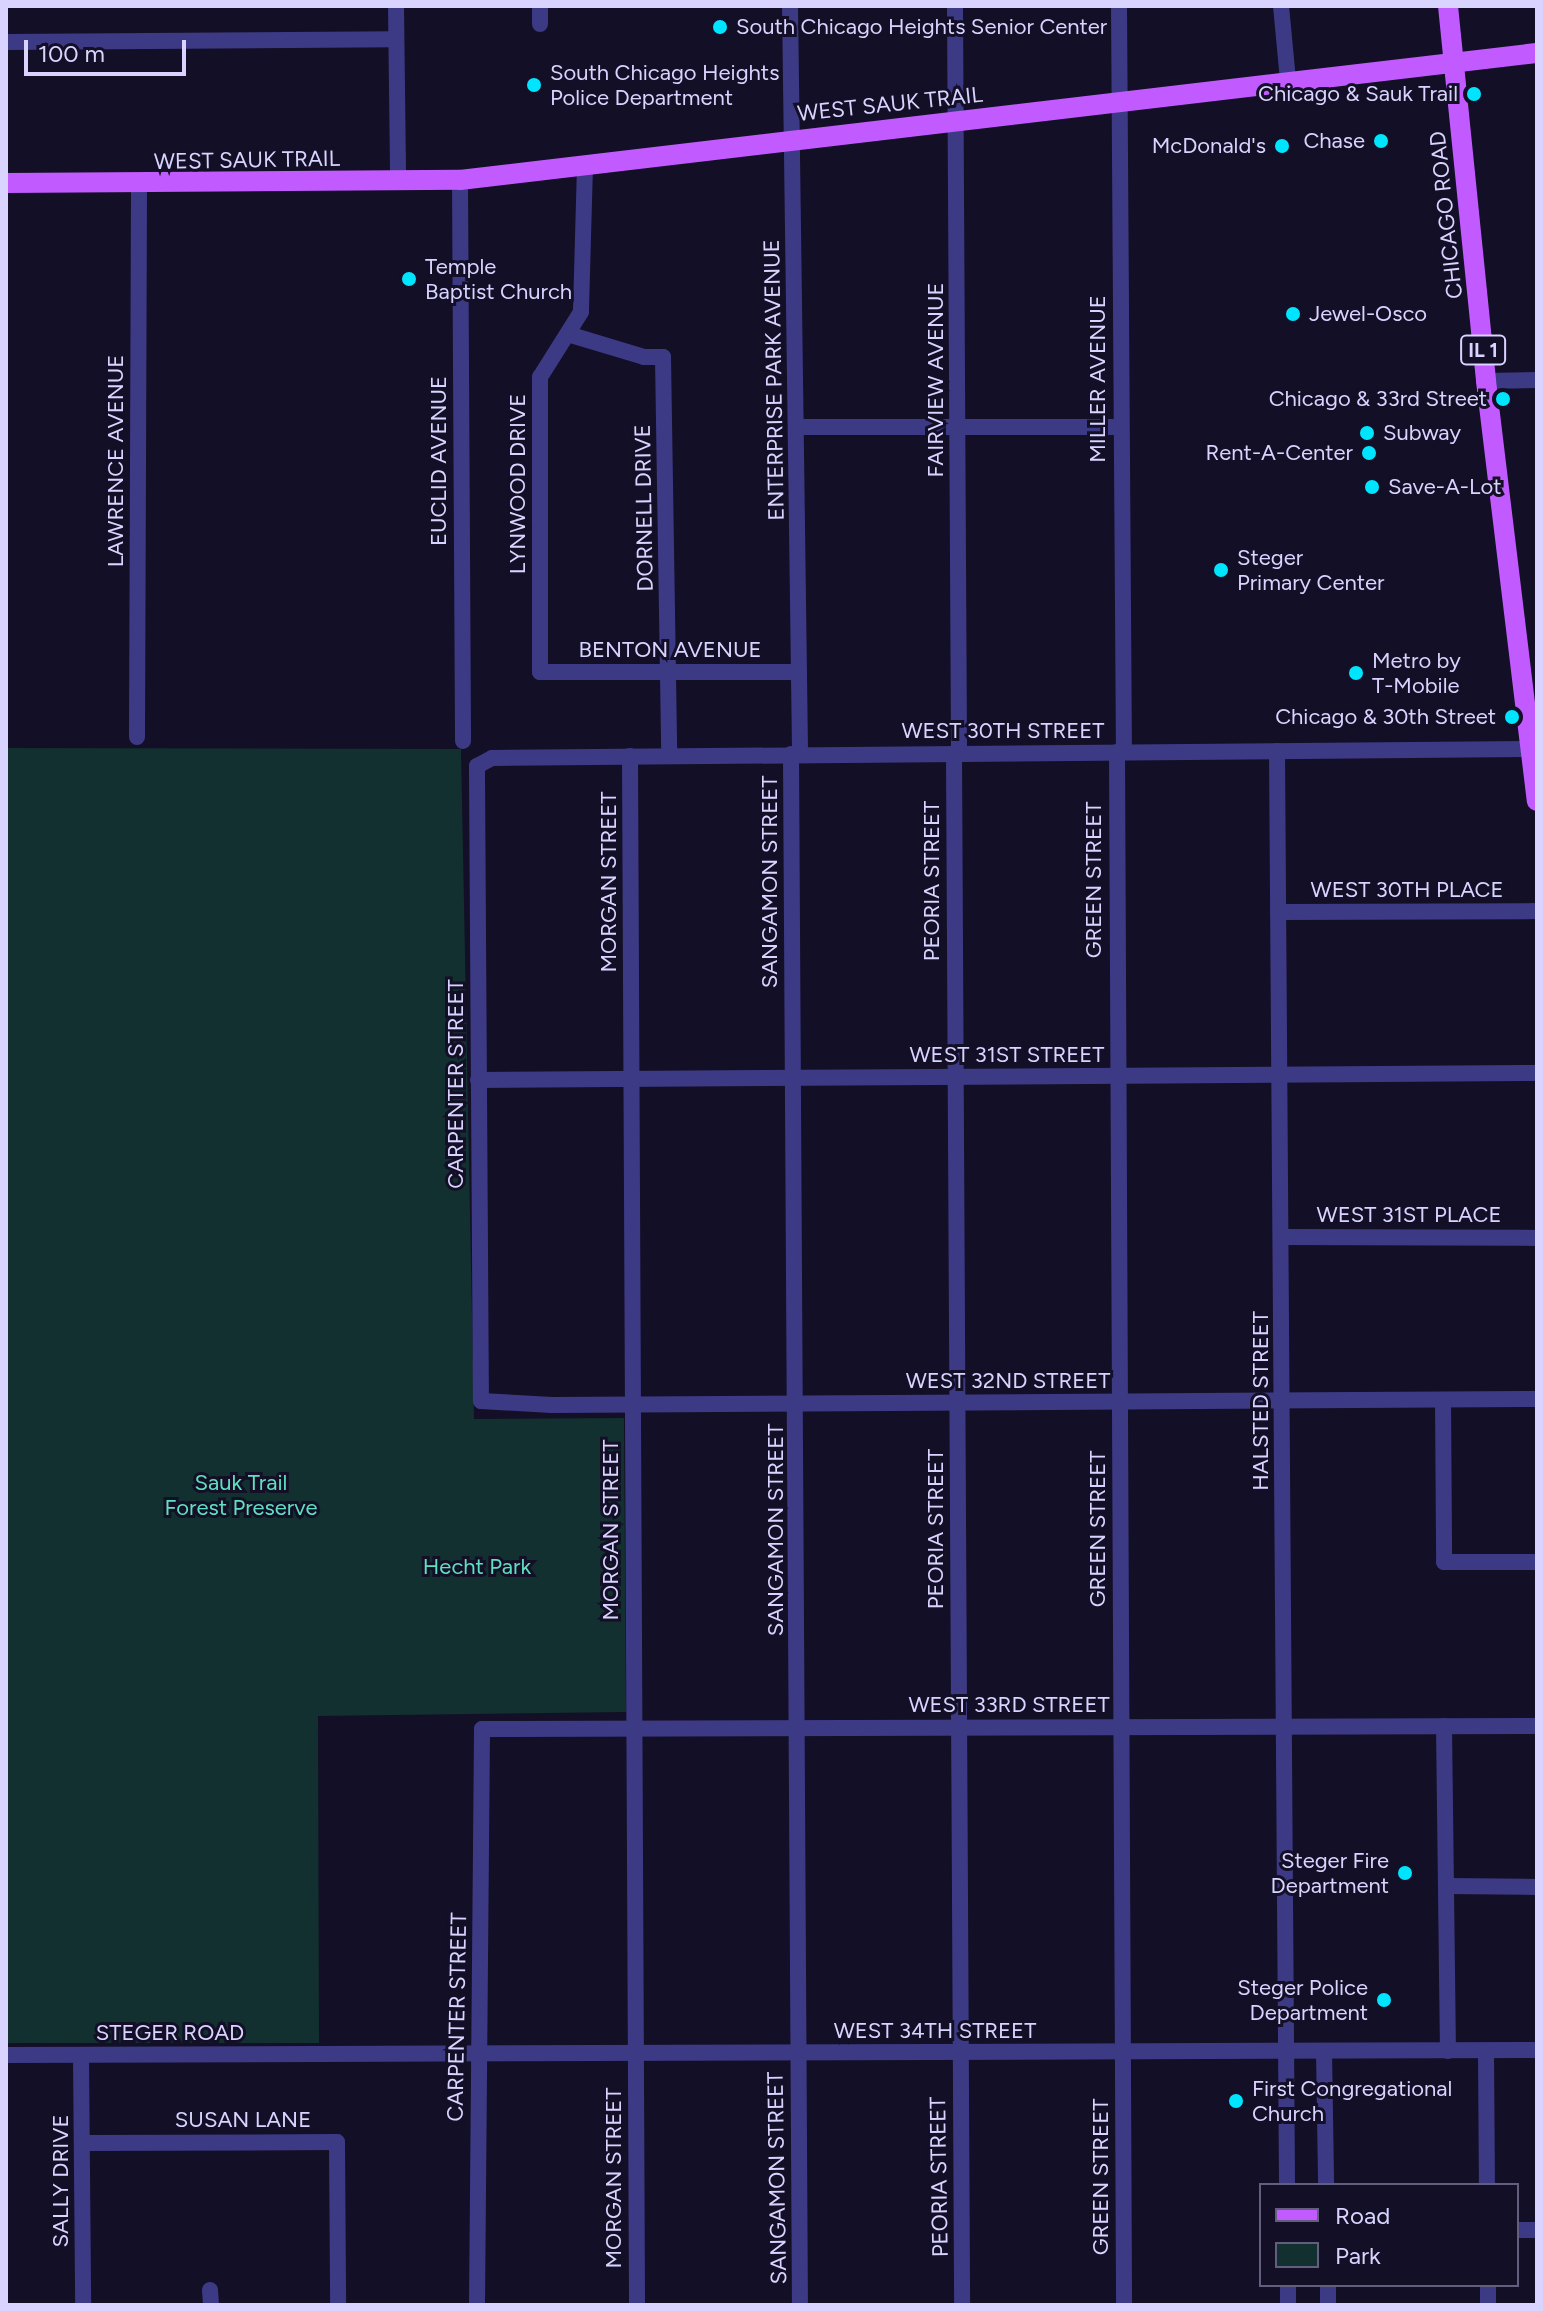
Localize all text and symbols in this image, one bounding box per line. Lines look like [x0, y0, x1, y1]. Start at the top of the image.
place label: South Chicago Heights Senior Center [736, 14, 1107, 40]
marker: South Chicago Heights Senior Center [711, 18, 729, 36]
scale bar [28, 24, 190, 74]
text: 100 m [38, 39, 105, 68]
place label: South Chicago Heights Police Department [550, 59, 779, 110]
marker: South Chicago Heights Police Department [525, 76, 543, 94]
street label: WEST SAUK TRAIL [796, 81, 984, 127]
place label: Chicago & Sauk Trail [1258, 81, 1458, 107]
marker: Chicago & Sauk Trail [1465, 85, 1483, 103]
place label: Chase [1303, 128, 1365, 154]
street label: CHICAGO ROAD [1424, 130, 1468, 300]
marker: Chase [1372, 132, 1390, 150]
place label: McDonald's [1152, 133, 1266, 159]
marker: McDonald's [1273, 137, 1291, 155]
street label: WEST SAUK TRAIL [154, 145, 340, 175]
street label: ENTERPRISE PARK AVENUE [758, 239, 790, 521]
place label: Temple Baptist Church [425, 253, 572, 304]
marker: Temple Baptist Church [400, 270, 418, 288]
street label: FAIRVIEW AVENUE [923, 282, 949, 478]
street label: MILLER AVENUE [1085, 295, 1111, 463]
place label: Jewel-Osco [1309, 301, 1427, 327]
marker: Jewel-Osco [1284, 305, 1302, 323]
road number: IL 1 [1459, 334, 1507, 366]
street label: LAWRENCE AVENUE [103, 355, 129, 567]
street label: EUCLID AVENUE [426, 376, 452, 546]
place label: Chicago & 33rd Street [1269, 386, 1487, 412]
marker: Chicago & 33rd Street [1494, 390, 1512, 408]
street label: LYNWOOD DRIVE [505, 394, 531, 574]
place label: Subway [1383, 420, 1461, 446]
street label: DORNELL DRIVE [629, 424, 659, 592]
marker: Subway [1358, 424, 1376, 442]
place label: Rent-A-Center [1206, 440, 1353, 466]
marker: Rent-A-Center [1360, 444, 1378, 462]
place label: Save-A-Lot [1388, 474, 1502, 500]
marker: Save-A-Lot [1363, 478, 1381, 496]
place label: Steger Primary Center [1237, 544, 1384, 596]
marker: Steger Primary Center [1212, 561, 1230, 579]
street label: BENTON AVENUE [579, 637, 761, 663]
place label: Metro by T-Mobile [1372, 647, 1461, 698]
marker: Metro by T-Mobile [1347, 664, 1365, 682]
place label: Chicago & 30th Street [1275, 704, 1496, 730]
marker: Chicago & 30th Street [1503, 708, 1521, 726]
street label: WEST 30TH STREET [901, 718, 1105, 744]
street label: SANGAMON STREET [757, 776, 783, 988]
street label: MORGAN STREET [596, 791, 622, 973]
street label: PEORIA STREET [919, 801, 945, 961]
street label: GREEN STREET [1081, 802, 1107, 958]
street label: WEST 30TH PLACE [1311, 877, 1503, 903]
street label: CARPENTER STREET [443, 979, 469, 1189]
street label: WEST 31ST STREET [910, 1042, 1104, 1068]
street label: WEST 31ST PLACE [1317, 1202, 1501, 1228]
street label: HALSTED STREET [1248, 1311, 1274, 1491]
street label: WEST 32ND STREET [906, 1368, 1110, 1394]
street label: SANGAMON STREET [763, 1424, 789, 1636]
street label: MORGAN STREET [598, 1439, 624, 1621]
street label: PEORIA STREET [923, 1449, 949, 1609]
street label: GREEN STREET [1085, 1451, 1111, 1607]
park label: Sauk Trail Forest Preserve [164, 1469, 318, 1520]
park label: Hecht Park [423, 1554, 531, 1580]
street label: WEST 33RD STREET [908, 1692, 1110, 1718]
place label: Steger Fire Department [1271, 1847, 1389, 1898]
marker: Steger Fire Department [1396, 1864, 1414, 1882]
street label: CARPENTER STREET [442, 1912, 472, 2122]
place label: Steger Police Department [1237, 1974, 1368, 2026]
marker: Steger Police Department [1375, 1991, 1393, 2009]
street label: WEST 34TH STREET [834, 2018, 1036, 2044]
street label: STEGER ROAD [96, 2020, 244, 2046]
street label: SANGAMON STREET [762, 2071, 792, 2285]
place label: First Congregational Church [1252, 2075, 1452, 2126]
street label: MORGAN STREET [601, 2087, 627, 2269]
marker: First Congregational Church [1227, 2092, 1245, 2110]
street label: PEORIA STREET [924, 2097, 954, 2257]
street label: GREEN STREET [1088, 2099, 1114, 2255]
street label: SUSAN LANE [175, 2107, 311, 2133]
street label: SALLY DRIVE [48, 2115, 74, 2247]
legend [1259, 2183, 1519, 2287]
text: Road [1335, 2201, 1390, 2230]
text: Park [1335, 2241, 1381, 2270]

